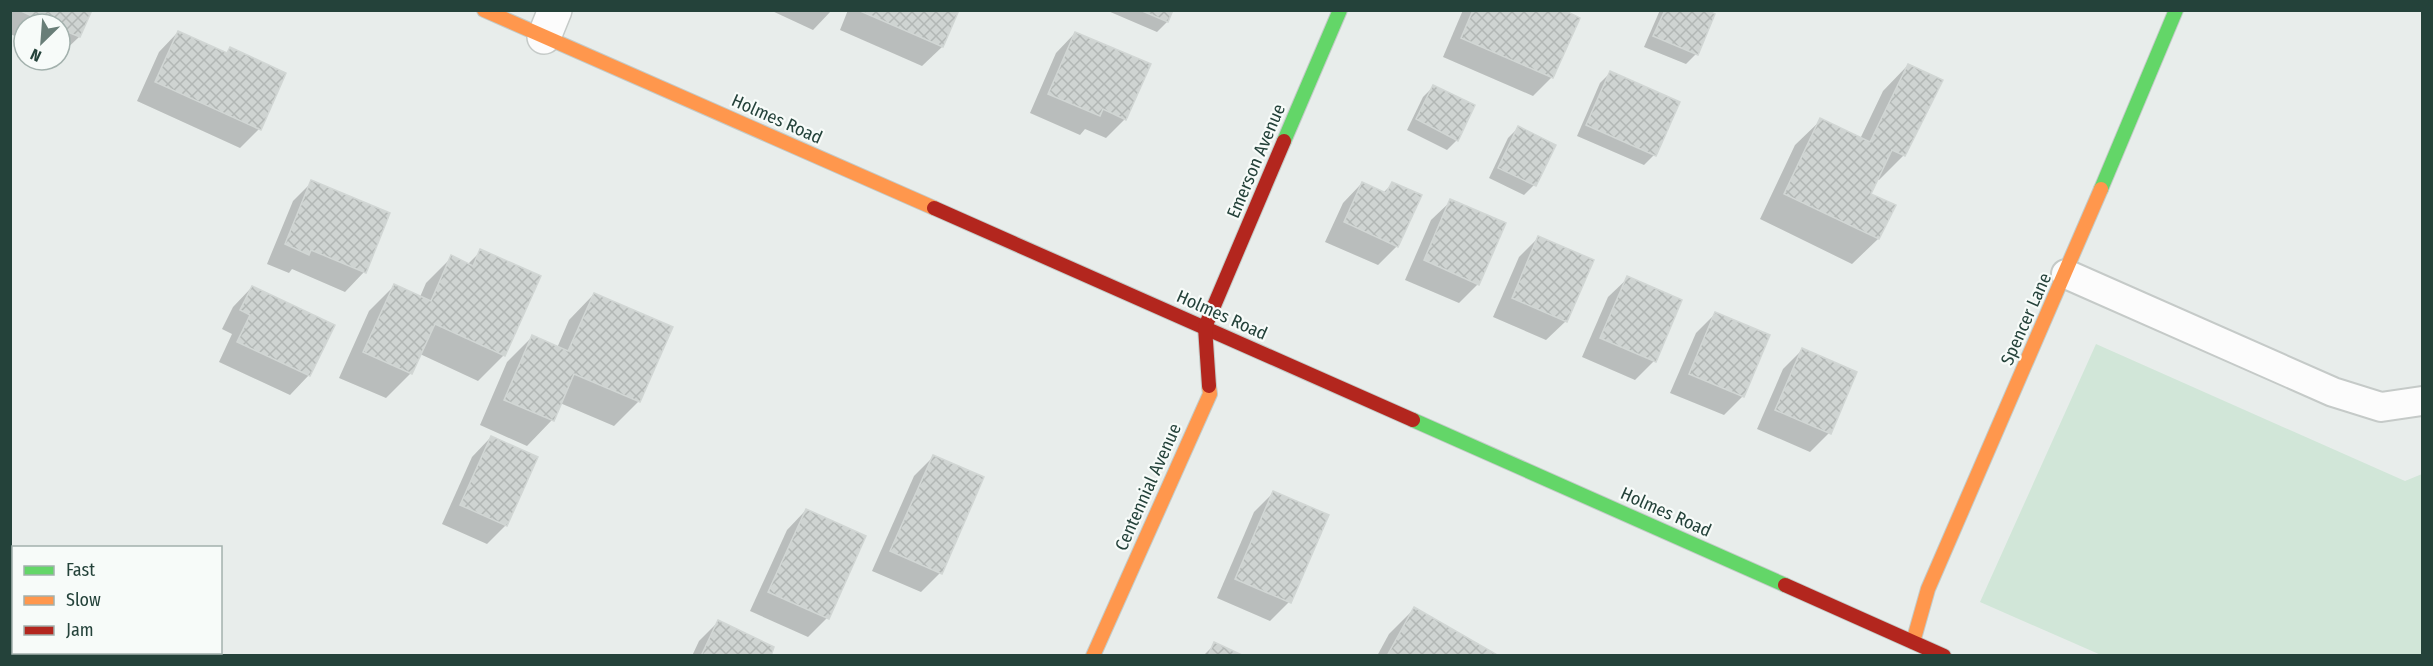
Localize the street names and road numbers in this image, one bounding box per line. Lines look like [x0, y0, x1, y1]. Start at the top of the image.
street label: Holmes Road [728, 89, 826, 149]
street label: Emerson Avenue [1222, 100, 1290, 221]
street label: Spencer Lane [1996, 269, 2056, 369]
street label: Holmes Road [1173, 285, 1271, 345]
street label: Centennial Avenue [1110, 420, 1186, 554]
street label: Holmes Road [1617, 482, 1715, 542]

